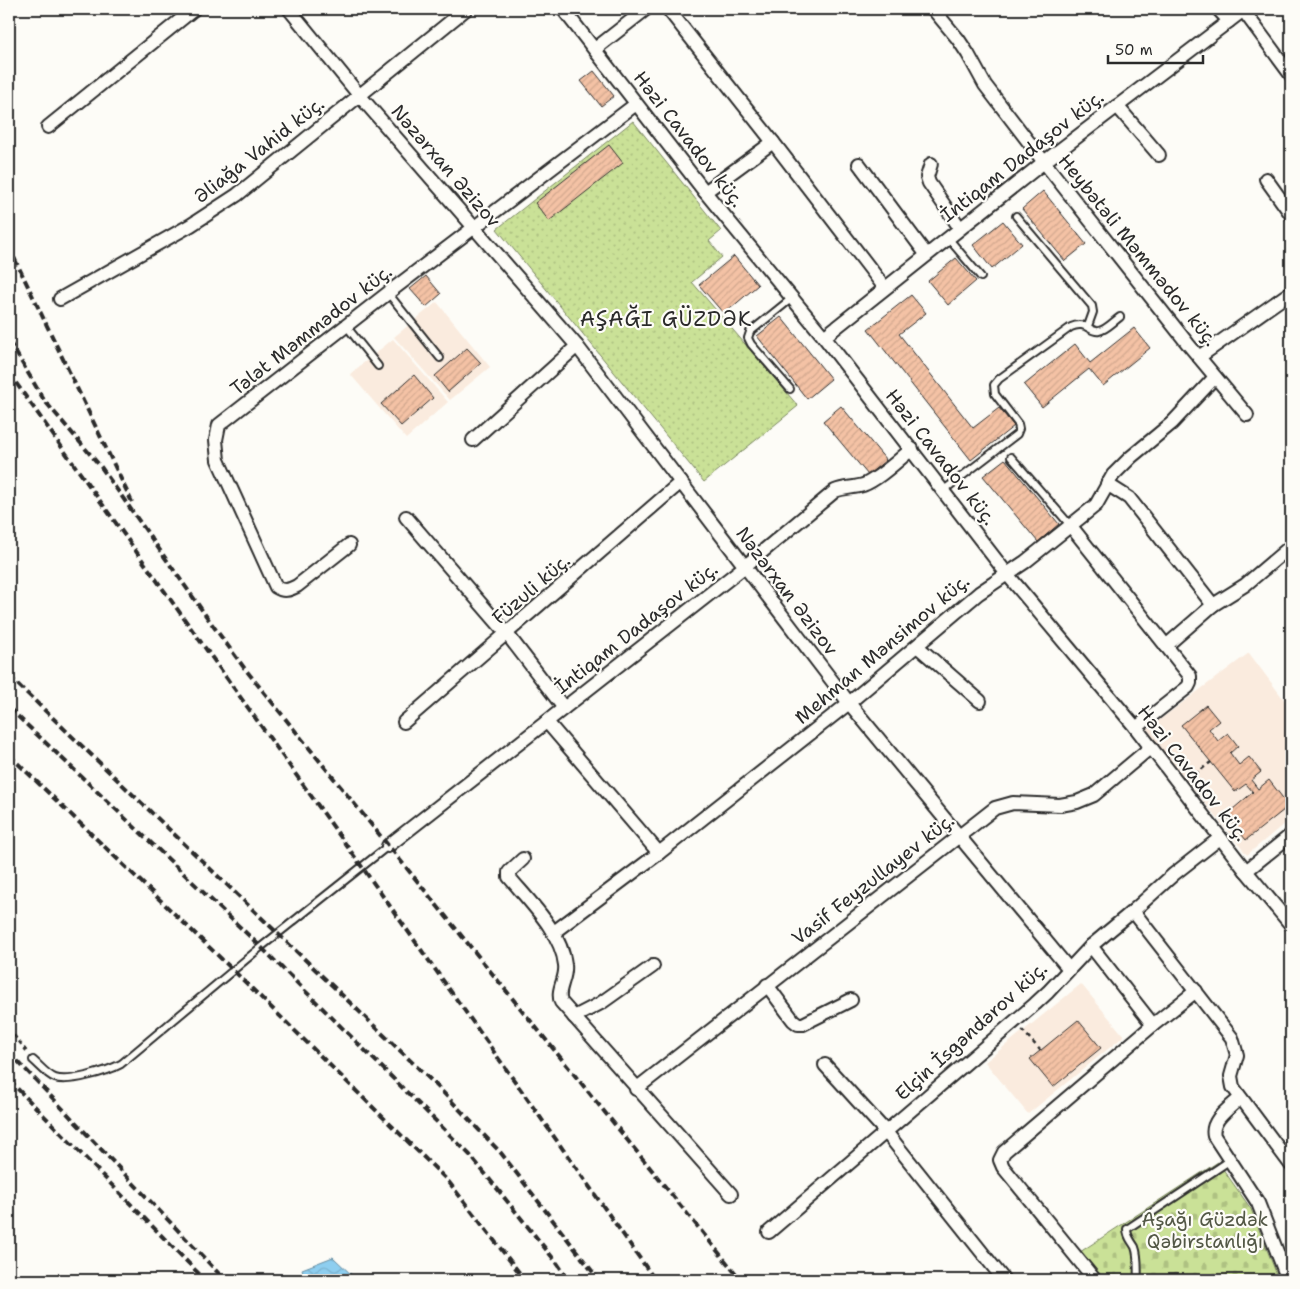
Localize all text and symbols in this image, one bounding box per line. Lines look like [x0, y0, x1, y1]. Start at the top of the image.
scale bar [1108, 32, 1202, 64]
text: 50 m [1115, 40, 1153, 60]
street label: Həzi Cavadov küç. [628, 66, 750, 212]
street label: İntiqam Dadaşov küç. [935, 84, 1109, 228]
street label: Əliağa Vahid küç. [189, 91, 329, 209]
street label: Nəzərxan Əzizov [386, 99, 506, 233]
street label: Heybətəli Məmmədov küç. [1053, 149, 1223, 351]
street label: Tələt Məmmədov küç. [225, 259, 397, 401]
district label: AŞAĞI GÜZDƏK [580, 304, 752, 333]
street label: Həzi Cavadov küç. [880, 384, 1002, 530]
street label: Nəzərxan Əzizov [730, 522, 844, 660]
street label: Füzuli küç. [487, 548, 575, 630]
street label: İntiqam Dadaşov küç. [549, 556, 723, 700]
street label: Mehman Mənsimov küç. [789, 568, 975, 730]
street label: Həzi Cavadov küç. [1132, 700, 1254, 846]
street label: Vasif Feyzullayev küç. [787, 808, 959, 950]
street label: Elçin İsgəndərov küç. [890, 956, 1052, 1106]
park label: Aşağı Güzdək Qəbirstanlığı [1141, 1207, 1269, 1254]

